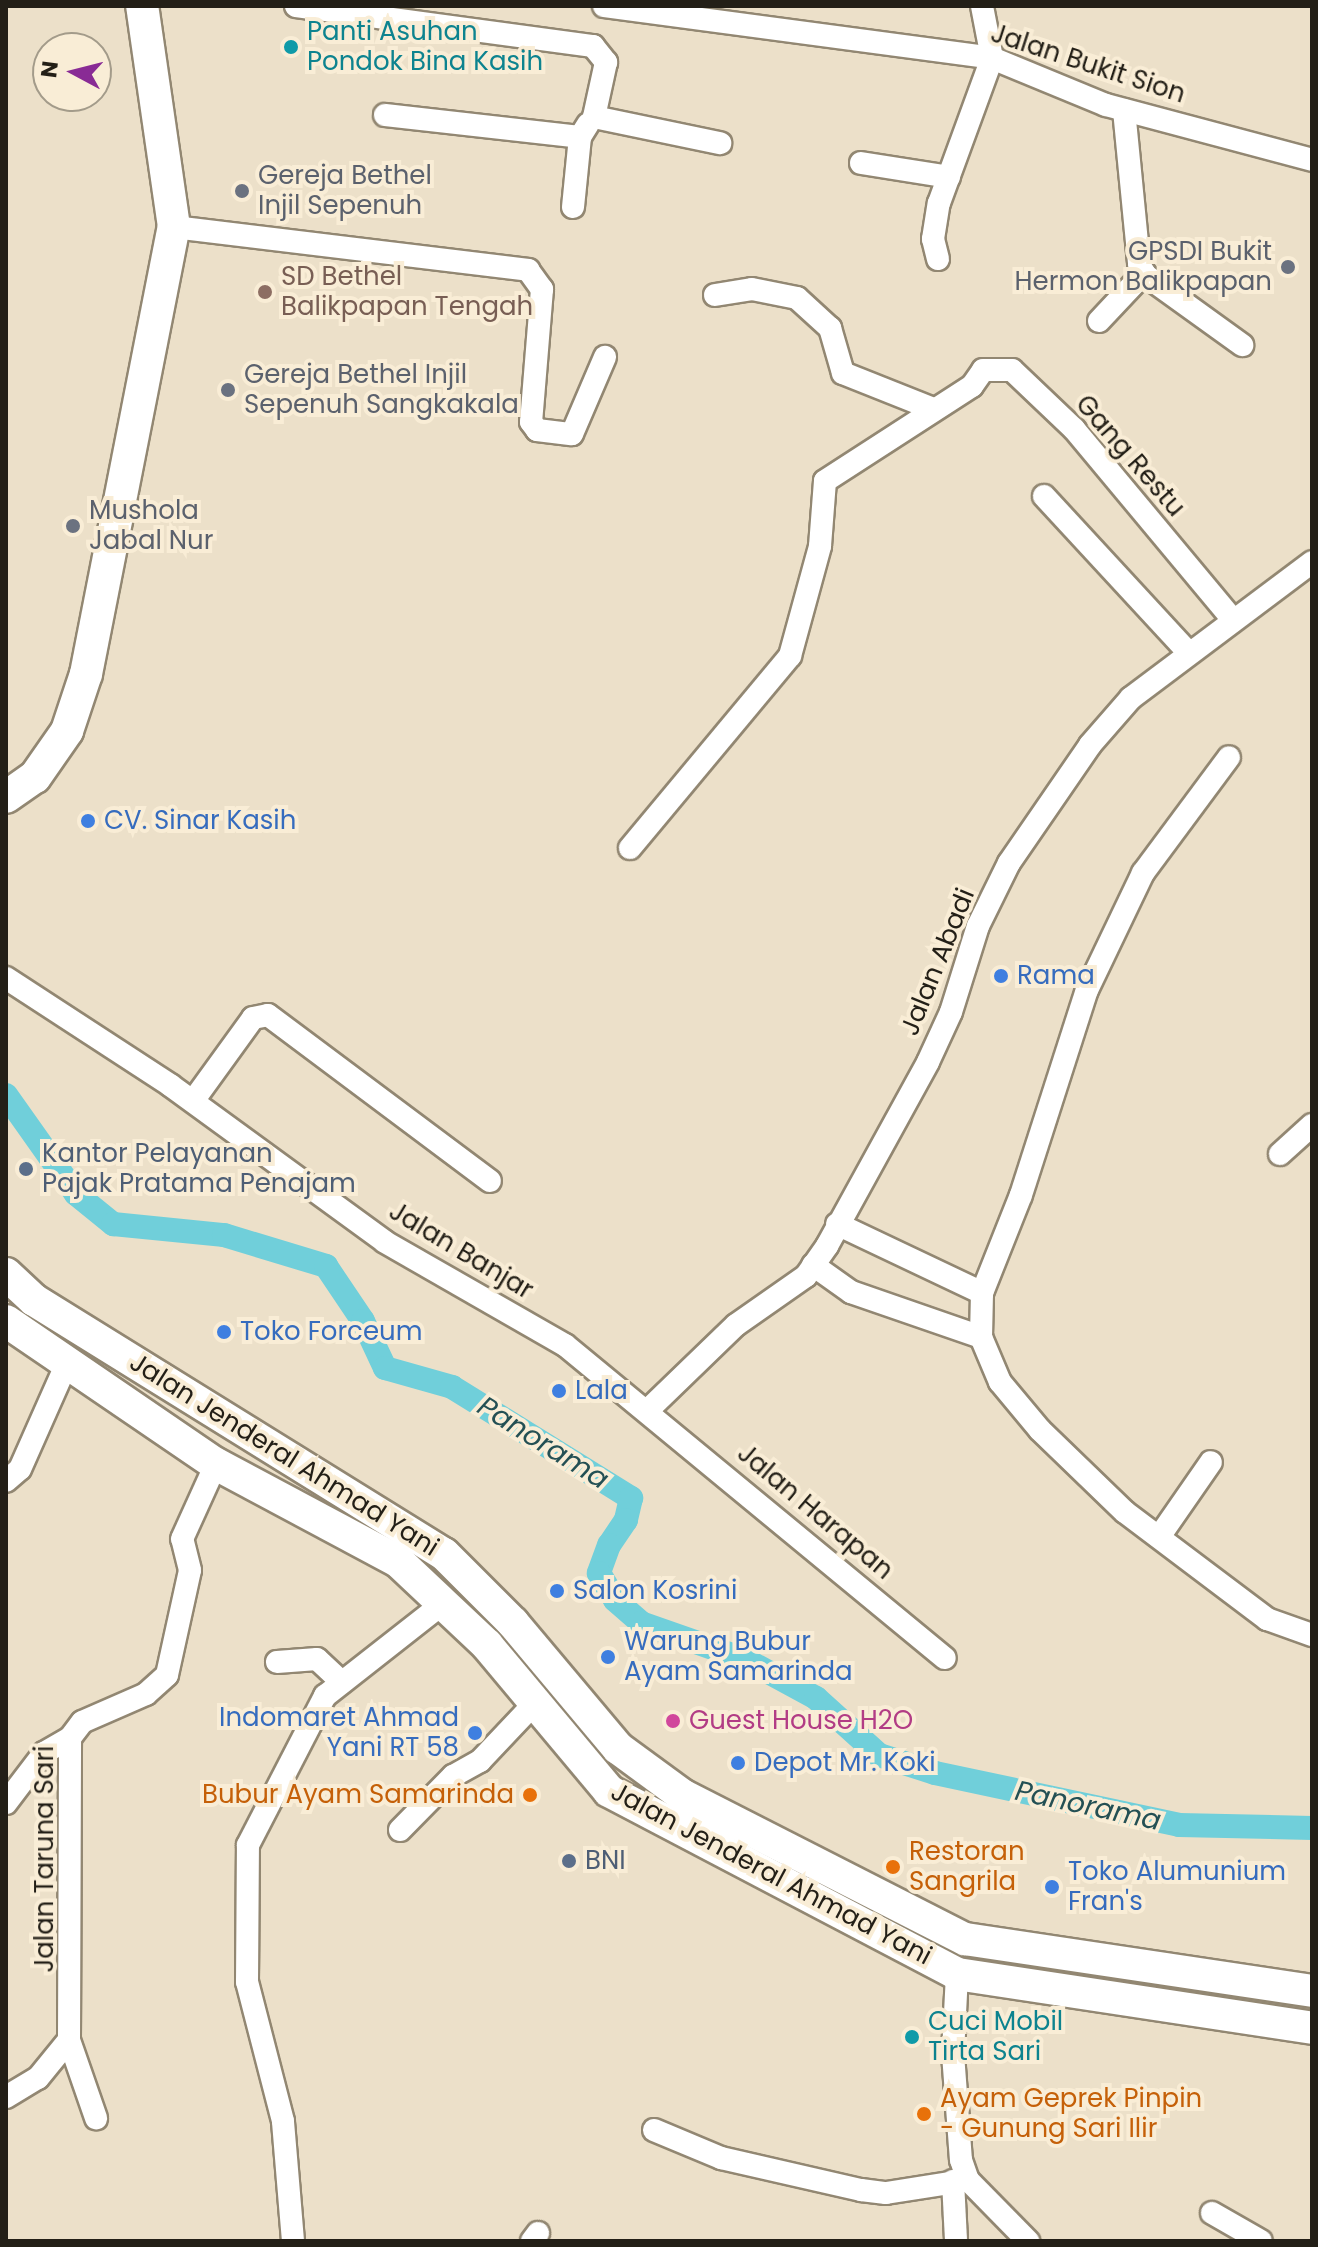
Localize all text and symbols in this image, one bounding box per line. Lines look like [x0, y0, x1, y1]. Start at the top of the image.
place label: Panti Asuhan Pondok Bina Kasih [307, 16, 543, 78]
street label: Jalan Bukit Sion [987, 18, 1189, 110]
north arrow [32, 32, 112, 112]
marker: Panti Asuhan Pondok Bina Kasih [282, 38, 300, 56]
text: N [33, 59, 66, 79]
place label: Gereja Bethel Injil Sepenuh [258, 160, 432, 222]
marker: Gereja Bethel Injil Sepenuh [233, 182, 251, 200]
place label: GPSDI Bukit Hermon Balikpapan [1015, 236, 1272, 298]
marker: GPSDI Bukit Hermon Balikpapan [1279, 258, 1297, 276]
place label: SD Bethel Balikpapan Tengah [281, 261, 533, 322]
marker: SD Bethel Balikpapan Tengah [256, 283, 274, 301]
place label: Gereja Bethel Injil Sepenuh Sangkakala [244, 359, 519, 420]
marker: Gereja Bethel Injil Sepenuh Sangkakala [219, 381, 237, 399]
street label: Gang Restu [1069, 389, 1191, 523]
place label: Mushola Jabal Nur [89, 495, 213, 556]
marker: Mushola Jabal Nur [64, 517, 82, 535]
place label: CV. Sinar Kasih [104, 805, 296, 837]
marker: CV. Sinar Kasih [79, 812, 97, 830]
street label: Jalan Abadi [894, 884, 982, 1040]
place label: Rama [1017, 960, 1095, 992]
marker: Rama [992, 967, 1010, 985]
place label: Kantor Pelayanan Pajak Pratama Penajam [42, 1138, 356, 1200]
marker: Kantor Pelayanan Pajak Pratama Penajam [17, 1160, 35, 1178]
street label: Jalan Banjar [383, 1196, 539, 1306]
place label: Toko Forceum [240, 1316, 422, 1348]
marker: Toko Forceum [215, 1323, 233, 1341]
street label: Jalan Jenderal Ahmad Yani [124, 1347, 444, 1563]
place label: Lala [575, 1375, 628, 1407]
marker: Lala [550, 1382, 568, 1400]
water label: Panorama [471, 1390, 615, 1496]
street label: Jalan Harapan [731, 1438, 899, 1586]
place label: Salon Kosrini [573, 1575, 737, 1607]
marker: Salon Kosrini [548, 1582, 566, 1600]
place label: Warung Bubur Ayam Samarinda [624, 1626, 853, 1688]
marker: Warung Bubur Ayam Samarinda [599, 1648, 617, 1666]
place label: Indomaret Ahmad Yani RT 58 [219, 1702, 459, 1764]
place label: Guest House H2O [689, 1705, 913, 1737]
marker: Guest House H2O [664, 1712, 682, 1730]
marker: Indomaret Ahmad Yani RT 58 [466, 1724, 484, 1742]
street label: Jalan Taruna Sari [29, 1746, 61, 1972]
place label: Depot Mr. Koki [754, 1747, 936, 1779]
marker: Depot Mr. Koki [729, 1754, 747, 1772]
water label: Panorama [1012, 1774, 1164, 1838]
street label: Jalan Jenderal Ahmad Yani [605, 1776, 937, 1972]
place label: Bubur Ayam Samarinda [202, 1779, 514, 1811]
marker: Bubur Ayam Samarinda [521, 1786, 539, 1804]
place label: Restoran Sangrila [909, 1836, 1025, 1898]
place label: BNI [585, 1845, 626, 1877]
marker: BNI [560, 1852, 578, 1870]
place label: Toko Alumunium Fran's [1068, 1856, 1286, 1918]
marker: Restoran Sangrila [884, 1858, 902, 1876]
marker: Toko Alumunium Fran's [1043, 1878, 1061, 1896]
place label: Cuci Mobil Tirta Sari [928, 2006, 1063, 2068]
marker: Cuci Mobil Tirta Sari [903, 2028, 921, 2046]
place label: Ayam Geprek Pinpin - Gunung Sari Ilir [940, 2083, 1202, 2144]
marker: Ayam Geprek Pinpin - Gunung Sari Ilir [915, 2105, 933, 2123]

